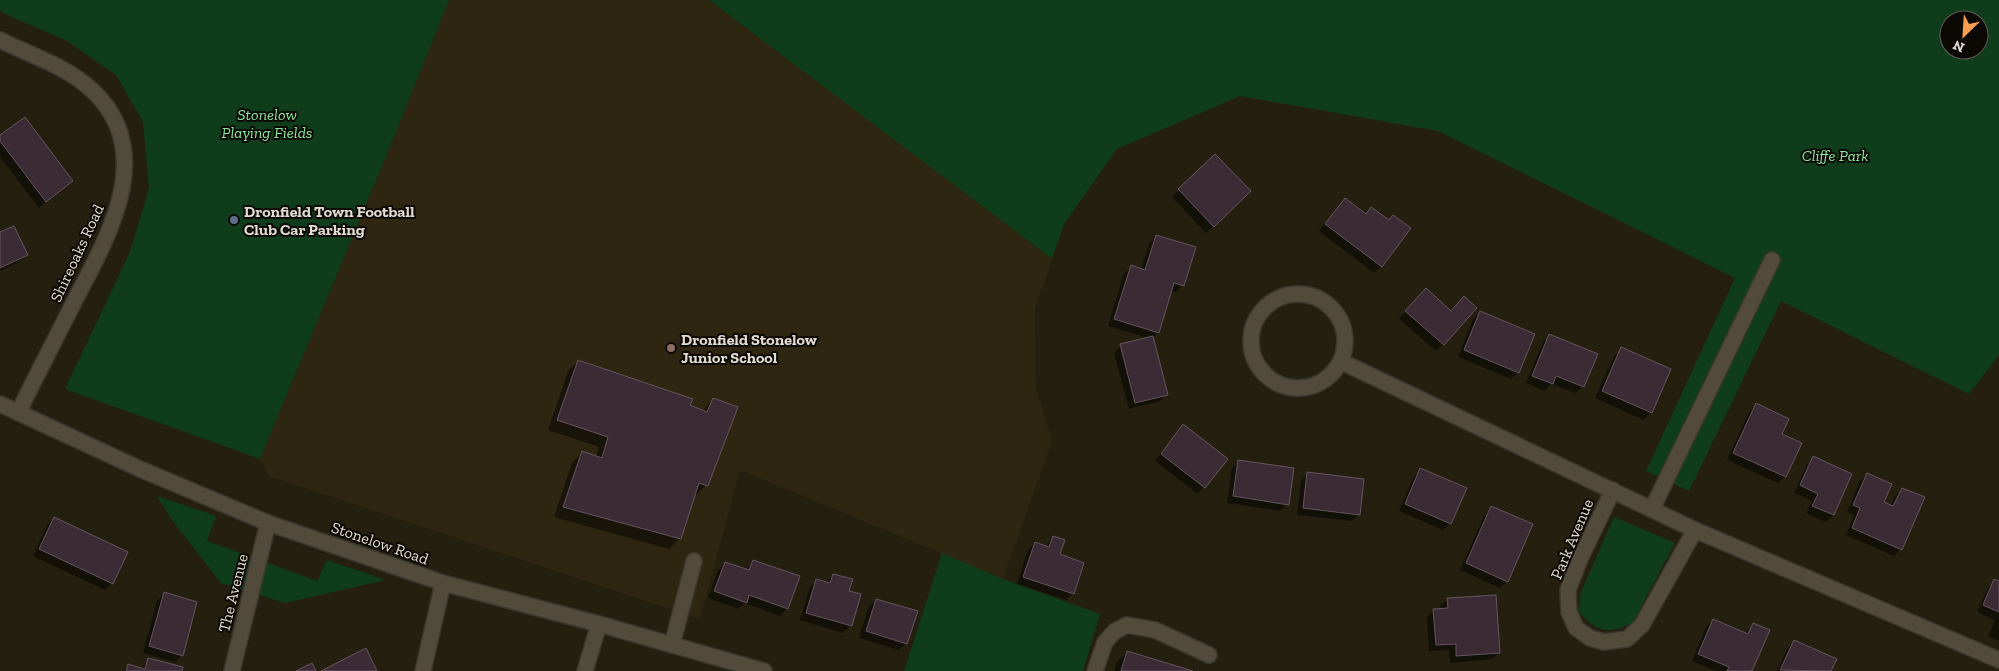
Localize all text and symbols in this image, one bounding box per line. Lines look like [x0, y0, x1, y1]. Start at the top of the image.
north arrow [1939, 10, 1989, 60]
text: N [1950, 36, 1967, 56]
park label: Stonelow Playing Fields [222, 105, 313, 142]
park label: Cliffe Park [1802, 146, 1868, 165]
street label: Shireoaks Road [46, 201, 108, 305]
place label: Dronfield Town Football Club Car Parking [244, 202, 415, 239]
marker: Dronfield Town Football Club Car Parking [228, 214, 240, 226]
place label: Dronfield Stonelow Junior School [681, 330, 818, 367]
marker: Dronfield Stonelow Junior School [665, 342, 677, 354]
street label: Park Avenue [1547, 496, 1597, 582]
street label: Stonelow Road [329, 517, 431, 569]
street label: The Avenue [214, 552, 252, 634]

